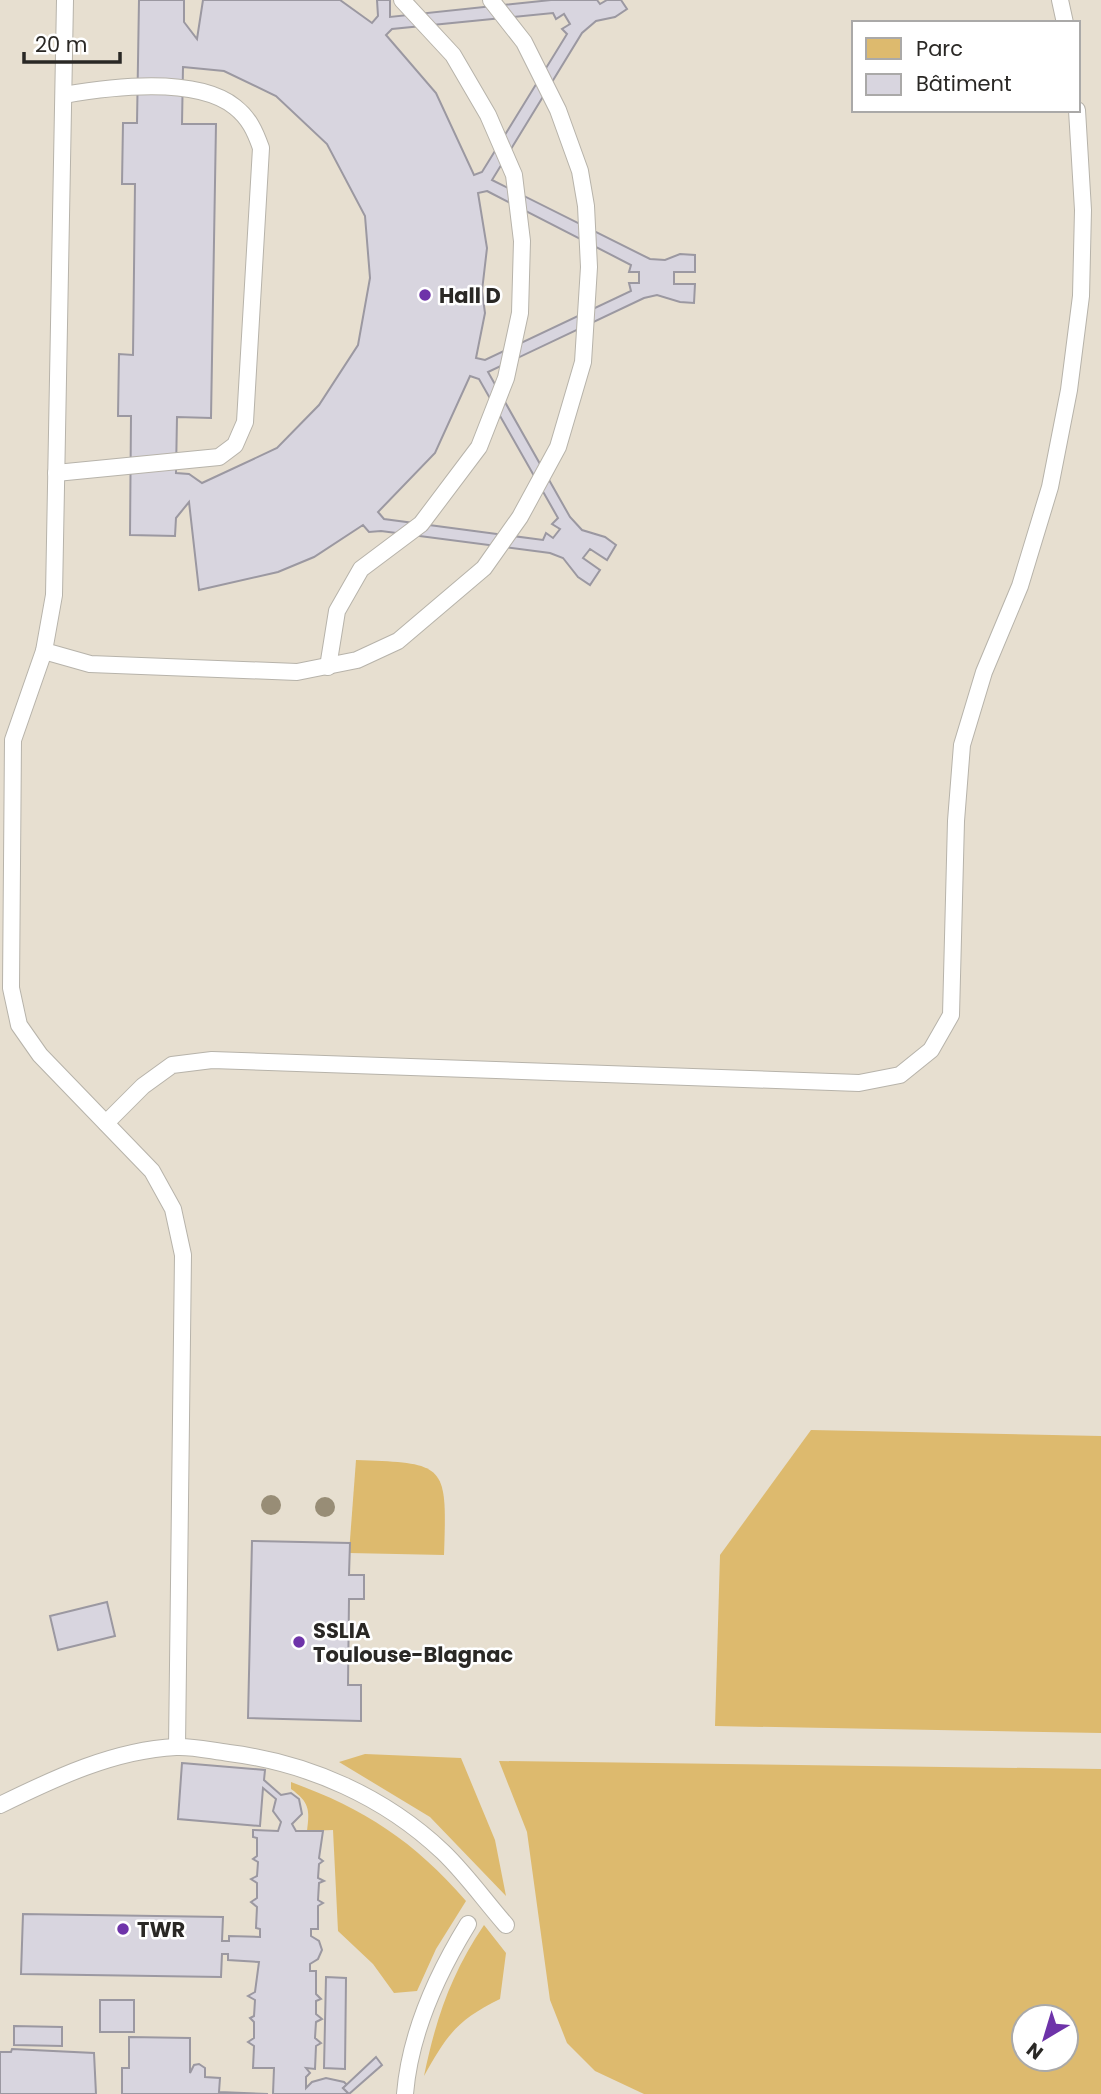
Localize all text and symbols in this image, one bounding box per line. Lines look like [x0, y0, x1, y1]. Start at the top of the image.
scale bar [24, 21, 121, 65]
legend [852, 21, 1080, 112]
text: 20 m [35, 30, 88, 59]
text: Parc [916, 34, 963, 63]
text: Bâtiment [916, 69, 1012, 98]
place label: Hall D [439, 281, 501, 310]
marker: Hall D [417, 287, 433, 303]
place label: SSLIA Toulouse-Blagnac [313, 1616, 513, 1669]
marker: SSLIA Toulouse-Blagnac [291, 1634, 307, 1650]
place label: TWR [137, 1915, 185, 1944]
marker: TWR [115, 1921, 131, 1937]
north arrow [1010, 2003, 1080, 2073]
text: N [1021, 2036, 1049, 2066]

